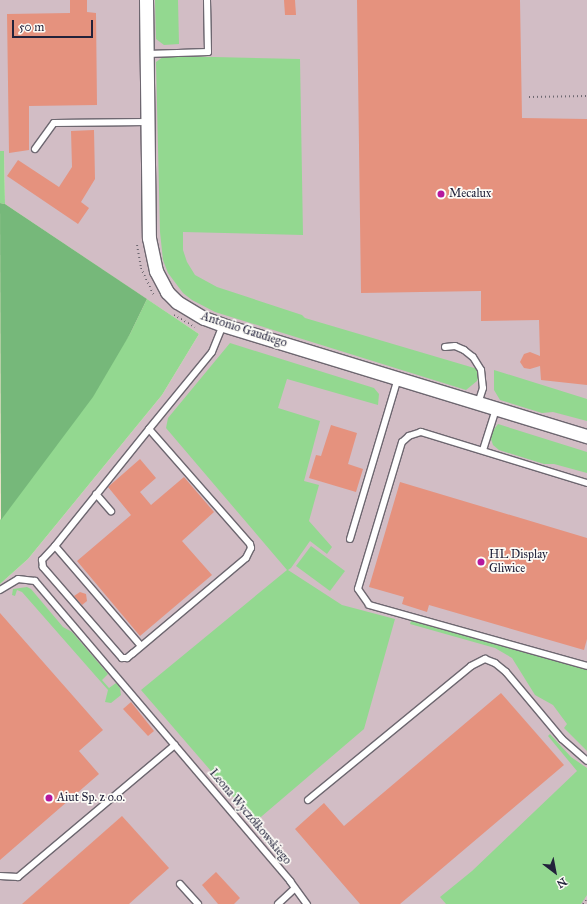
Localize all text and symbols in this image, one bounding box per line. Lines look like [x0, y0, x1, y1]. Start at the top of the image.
scale bar [14, 12, 95, 38]
text: 50 m [19, 20, 44, 34]
place label: Mecalux [449, 187, 491, 201]
marker: Mecalux [436, 189, 446, 199]
street label: Antonio Gaudiego [199, 309, 289, 351]
place label: HL Display Gliwice [489, 548, 548, 576]
marker: HL Display Gliwice [476, 557, 486, 567]
street label: Leona Wyczółkowskiego [206, 766, 294, 868]
place label: Aiut Sp. z o.o. [57, 791, 125, 805]
marker: Aiut Sp. z o.o. [44, 793, 54, 803]
north arrow [535, 852, 575, 892]
text: N [554, 875, 569, 891]

